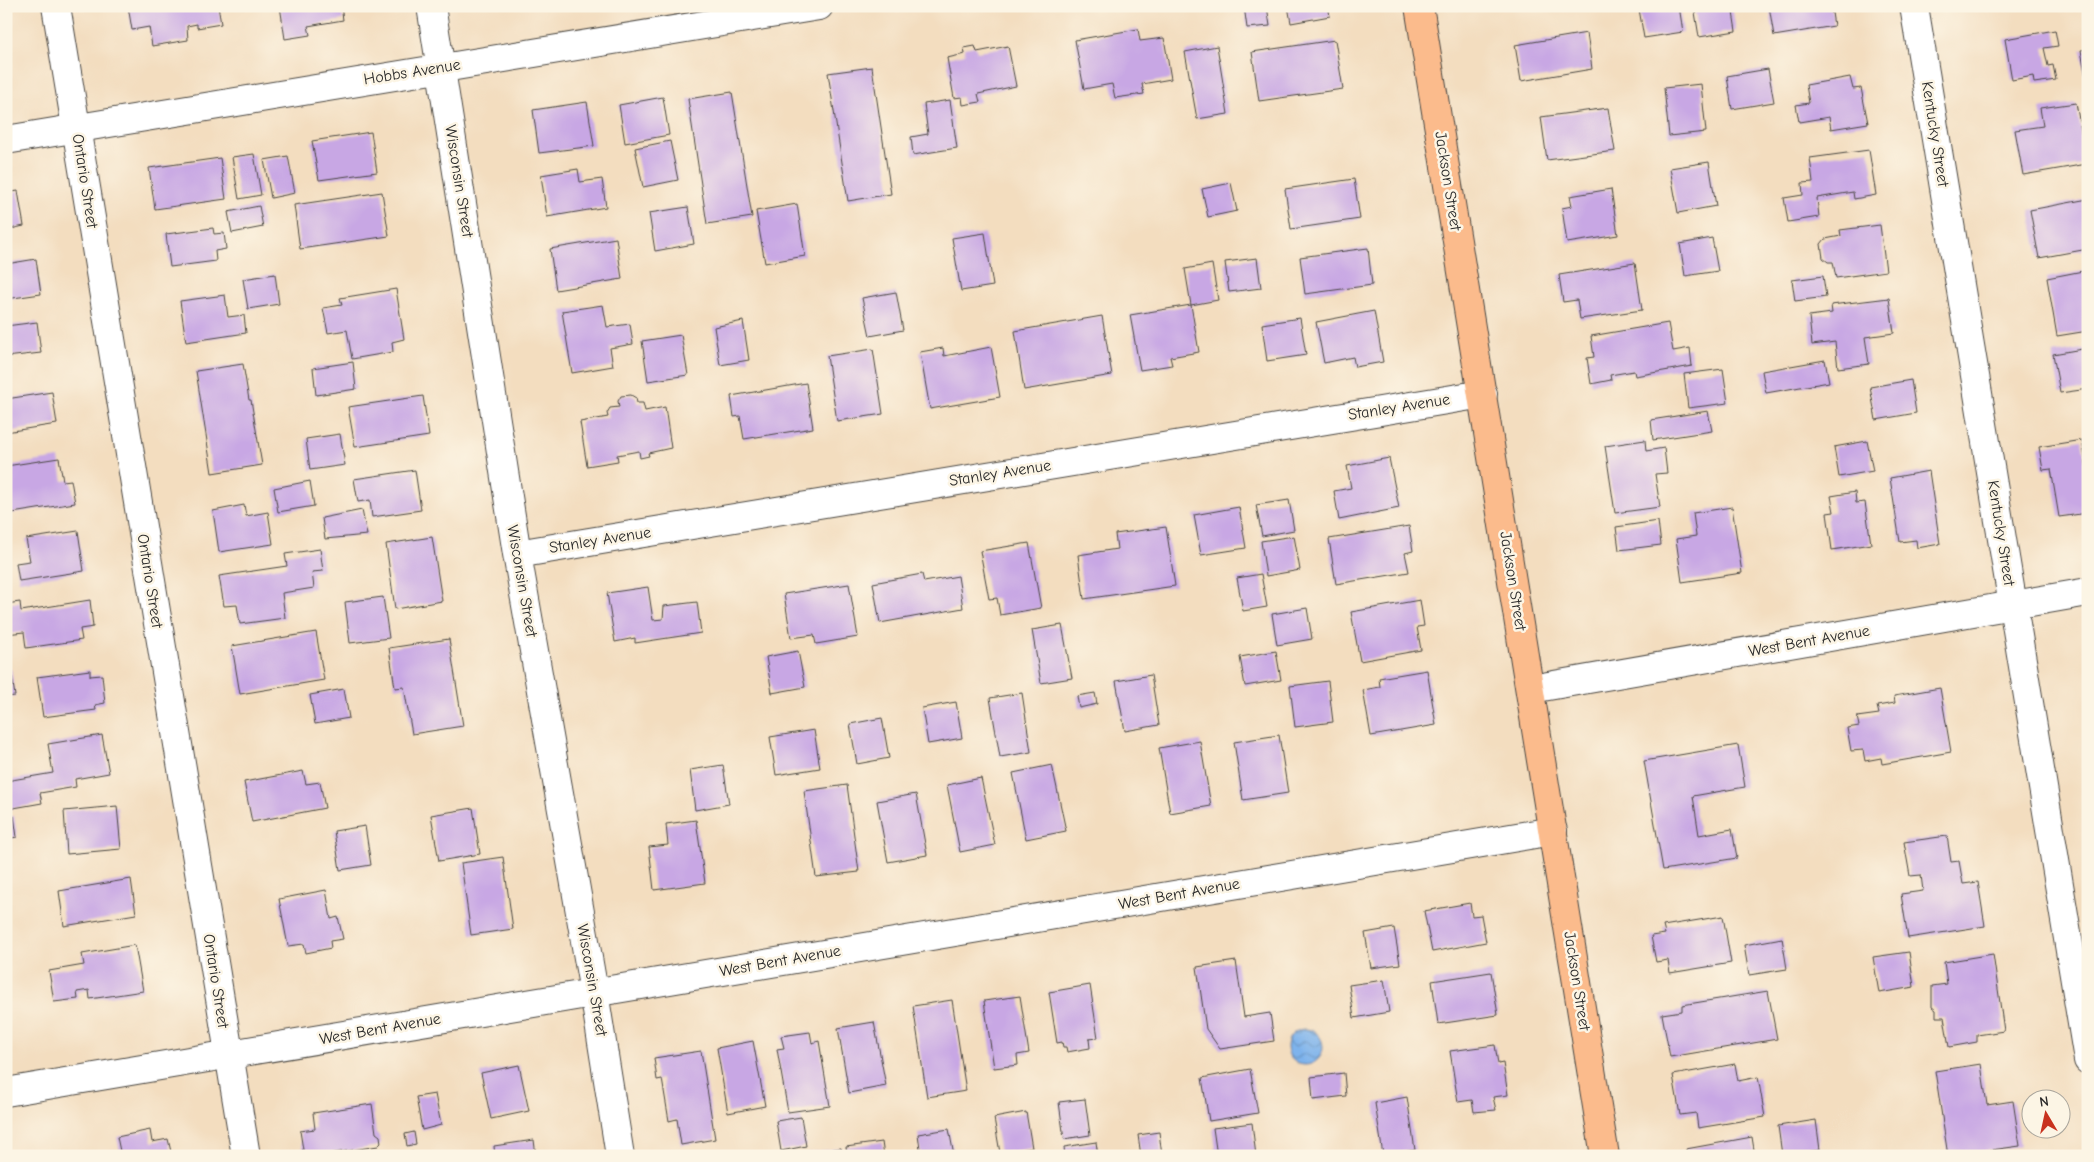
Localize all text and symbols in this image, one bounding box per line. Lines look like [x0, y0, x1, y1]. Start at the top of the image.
street label: Hobbs Avenue [362, 55, 462, 89]
street label: Kentucky Street [1918, 80, 1952, 188]
street label: Wisconsin Street [441, 123, 477, 239]
street label: Jackson Street [1431, 130, 1465, 232]
street label: Ontario Street [69, 132, 101, 230]
street label: Stanley Avenue [1347, 390, 1451, 424]
street label: Stanley Avenue [948, 456, 1052, 490]
street label: Kentucky Street [1984, 479, 2018, 587]
street label: Wisconsin Street [503, 523, 541, 639]
street label: Stanley Avenue [548, 523, 652, 557]
street label: Jackson Street [1496, 530, 1530, 632]
street label: Ontario Street [134, 532, 166, 630]
street label: West Bent Avenue [1747, 621, 1871, 661]
street label: West Bent Avenue [1117, 874, 1241, 914]
street label: Wisconsin Street [573, 922, 611, 1038]
street label: Jackson Street [1560, 930, 1594, 1032]
street label: Ontario Street [200, 932, 232, 1030]
street label: West Bent Avenue [718, 941, 842, 981]
street label: West Bent Avenue [318, 1009, 442, 1049]
north arrow [2022, 1090, 2072, 1140]
text: N [2038, 1093, 2050, 1111]

